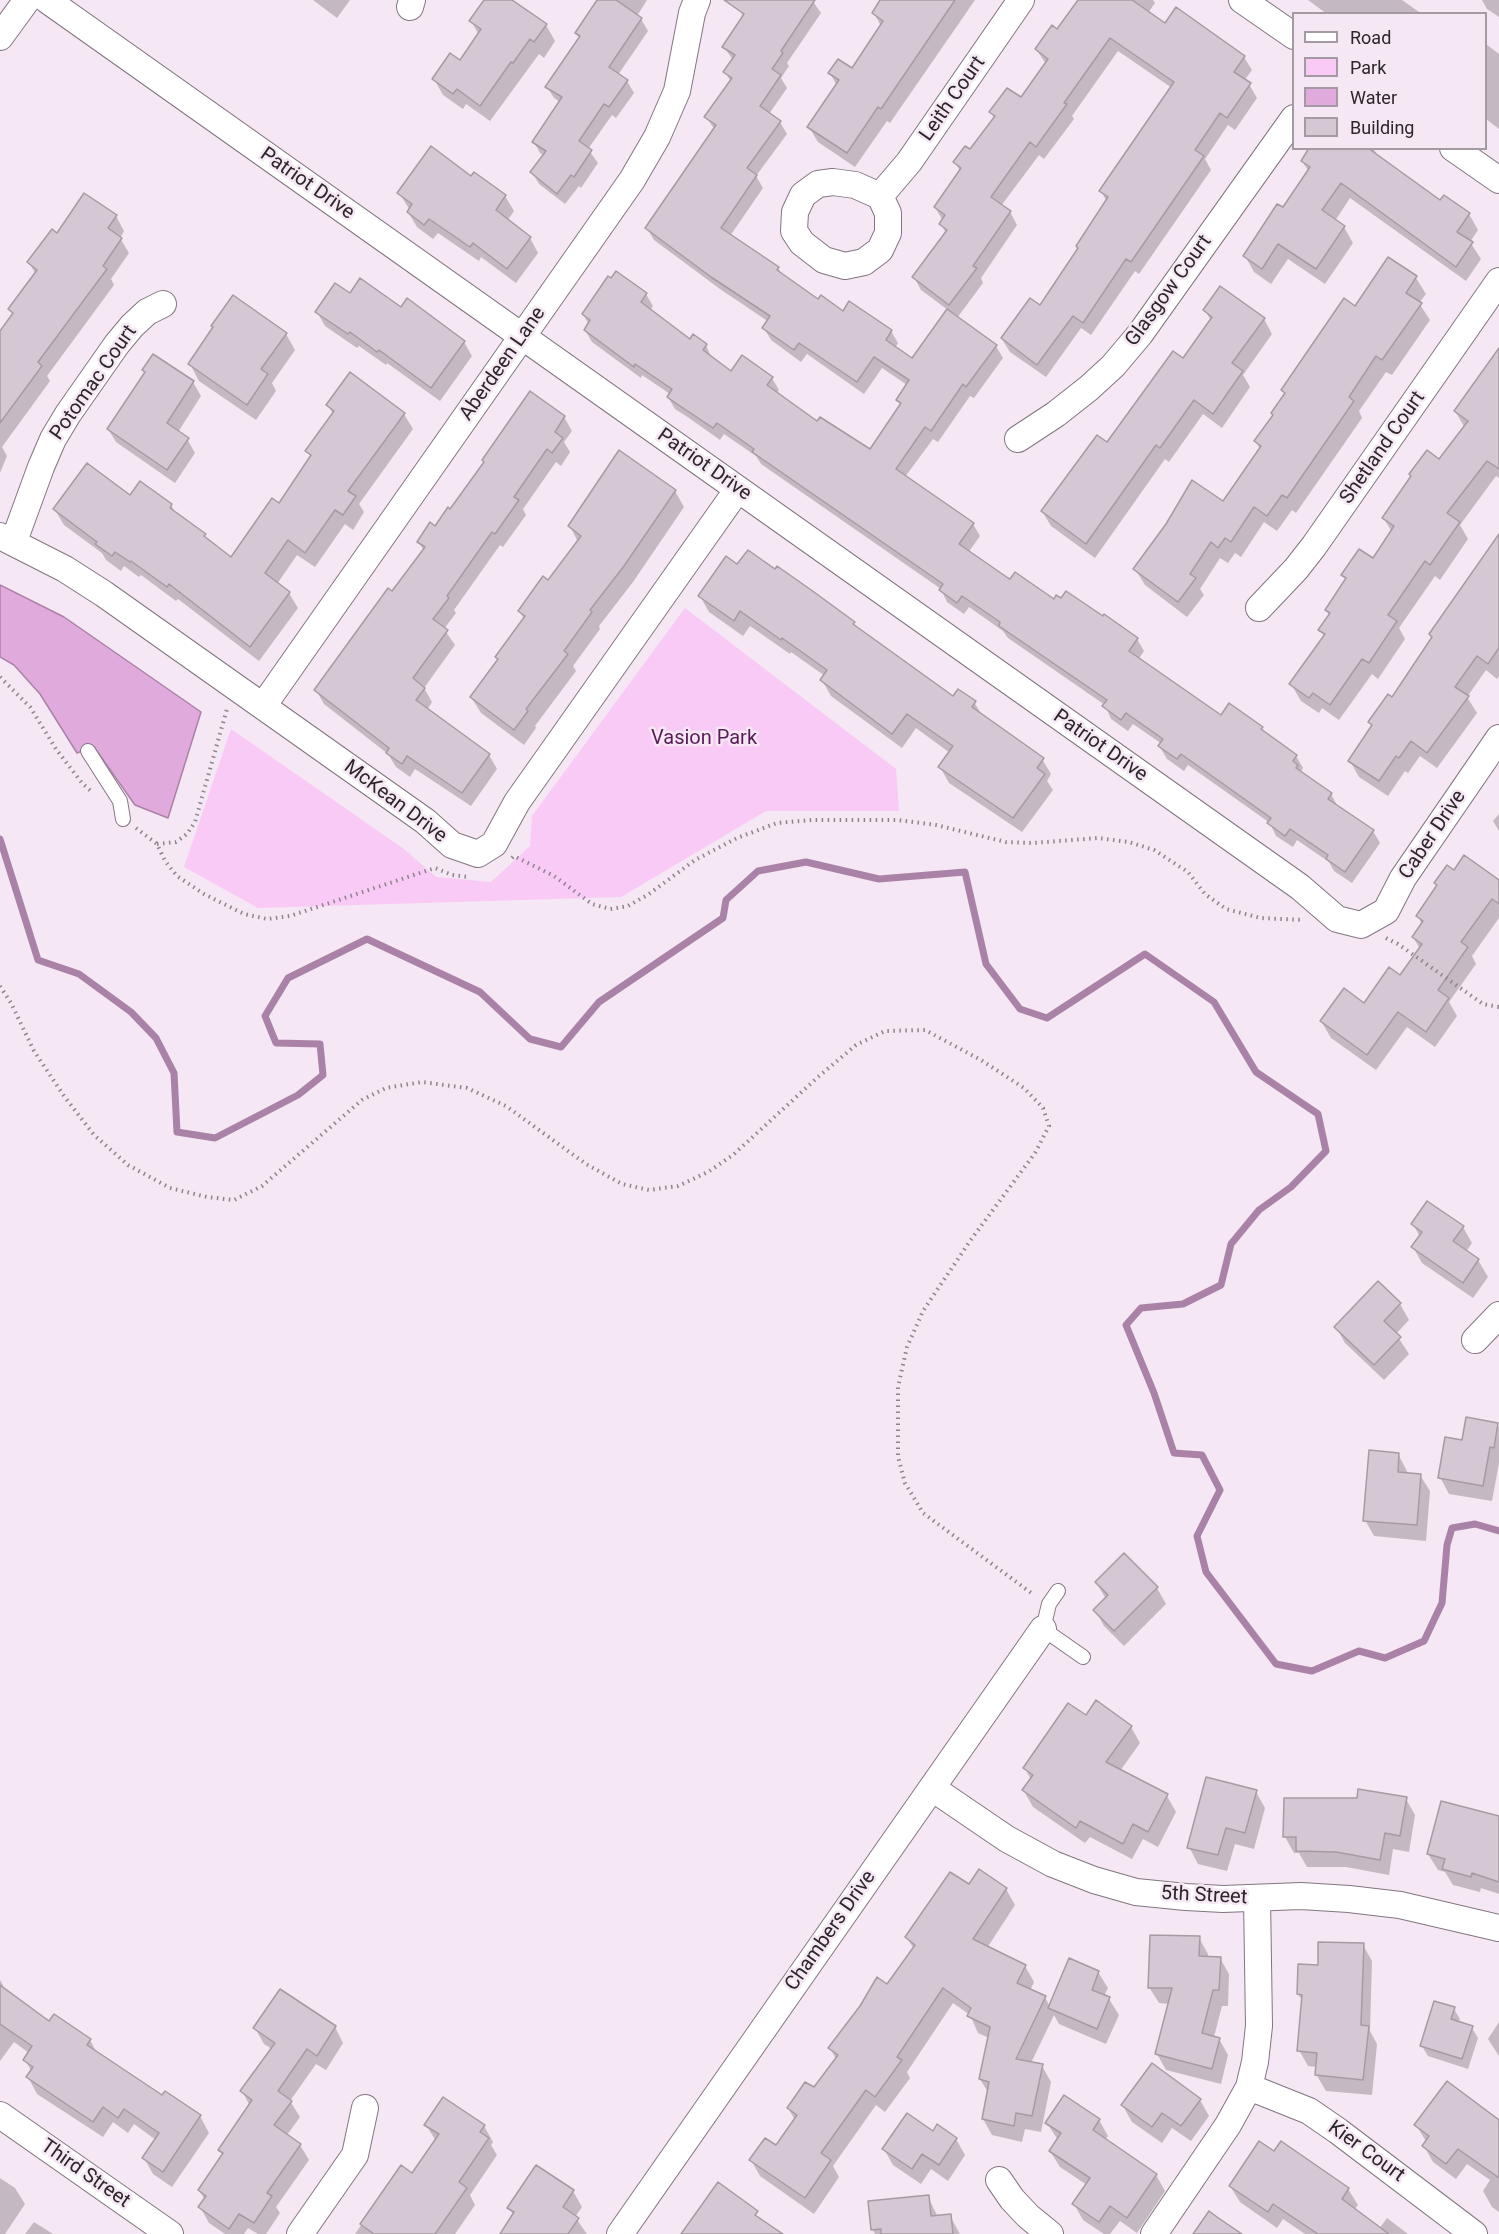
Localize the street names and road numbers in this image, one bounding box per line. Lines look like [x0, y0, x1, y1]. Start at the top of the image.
street label: Leith Court [915, 52, 991, 146]
street label: Patriot Drive [255, 143, 359, 225]
street label: Glasgow Court [1121, 231, 1217, 351]
street label: Aberdeen Lane [455, 303, 551, 425]
street label: Potomac Court [46, 321, 142, 445]
street label: Shetland Court [1335, 387, 1431, 509]
street label: Patriot Drive [652, 424, 756, 506]
street label: Patriot Drive [1048, 705, 1152, 787]
street label: McKean Drive [339, 756, 451, 848]
street label: Caber Drive [1394, 786, 1472, 884]
street label: Chambers Drive [781, 1866, 881, 1996]
street label: 5th Street [1160, 1882, 1248, 1910]
street label: Kier Court [1323, 2116, 1409, 2188]
street label: Third Street [36, 2135, 134, 2213]

